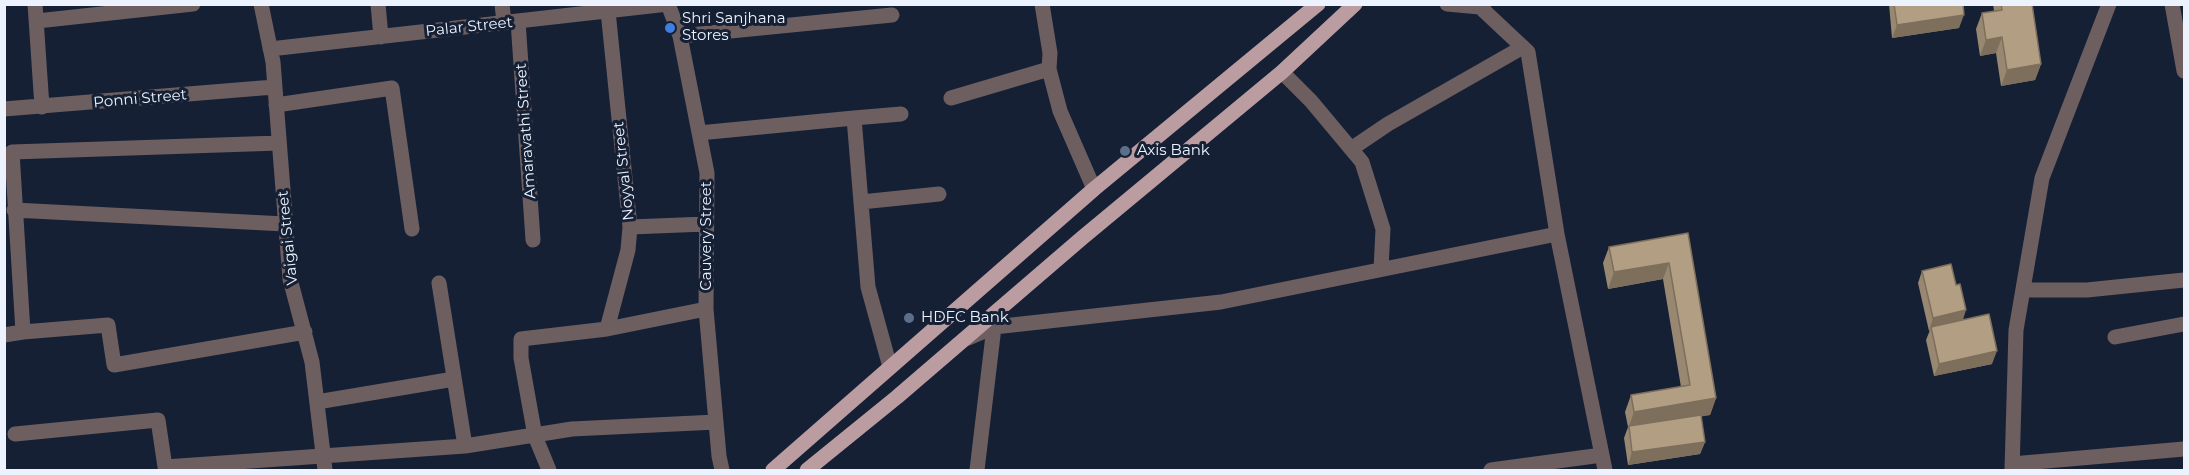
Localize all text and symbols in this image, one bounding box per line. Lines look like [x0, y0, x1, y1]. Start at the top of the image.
place label: Shri Sanjhana Stores [682, 10, 786, 45]
street label: Palar Street [425, 13, 513, 41]
marker: Shri Sanjhana Stores [663, 21, 677, 35]
street label: Amaravathi Street [512, 63, 540, 199]
street label: Ponni Street [93, 86, 187, 112]
street label: Noyyal Street [610, 121, 638, 221]
place label: Axis Bank [1137, 142, 1210, 160]
marker: Axis Bank [1118, 144, 1132, 158]
street label: Cauvery Street [698, 181, 716, 291]
street label: Vaigai Street [274, 190, 302, 286]
place label: HDFC Bank [921, 309, 1009, 327]
marker: HDFC Bank [902, 311, 916, 325]

